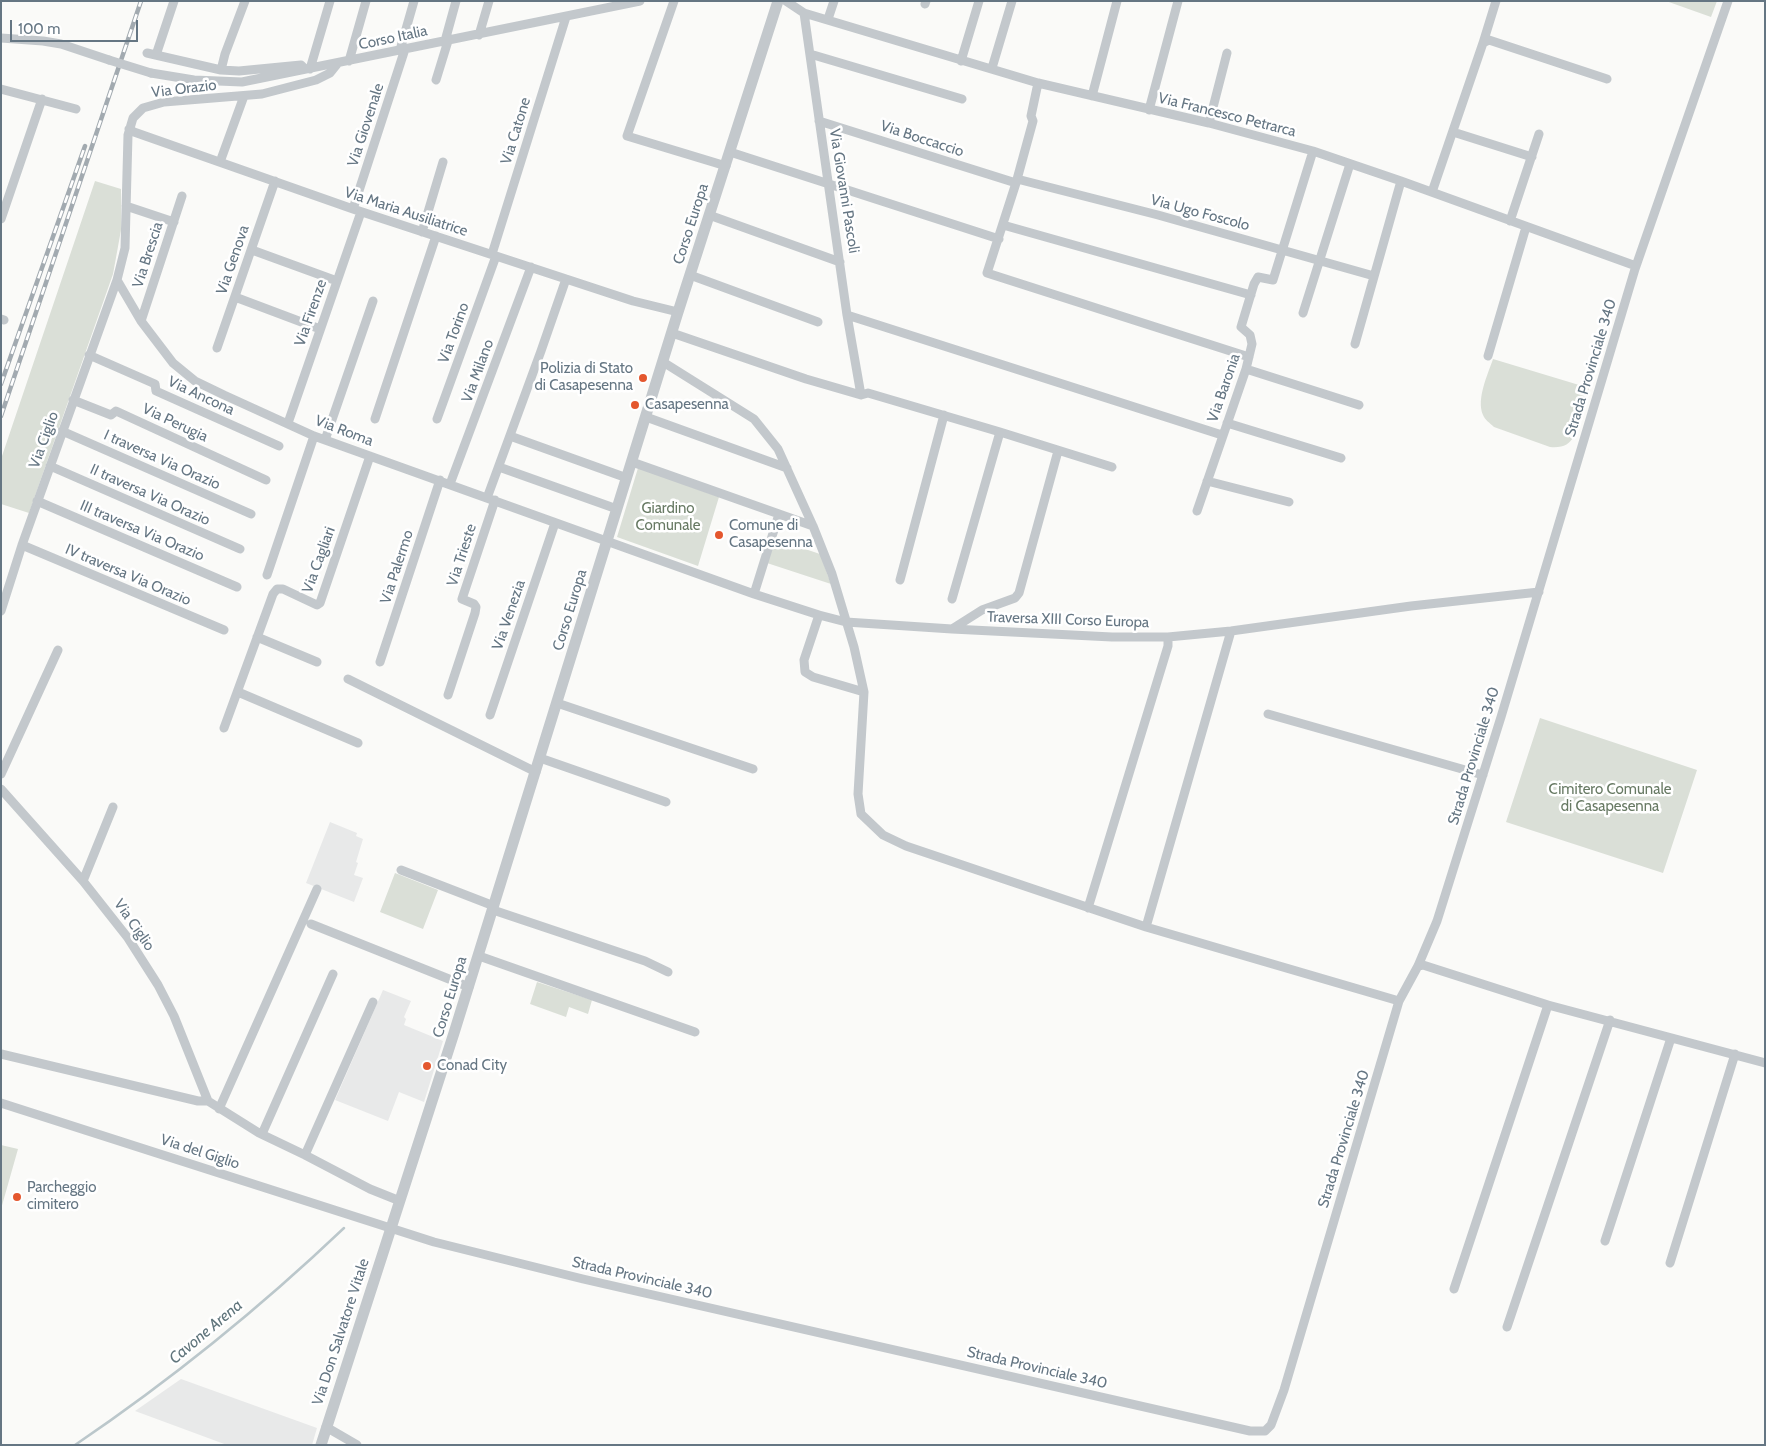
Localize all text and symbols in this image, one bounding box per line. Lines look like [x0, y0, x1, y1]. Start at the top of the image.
scale bar [12, 10, 140, 42]
text: 100 m [18, 20, 60, 38]
street label: Corso Italia [357, 22, 429, 54]
street label: Via Orazio [150, 76, 218, 102]
street label: Via Giovenale [344, 81, 388, 169]
street label: Via Francesco Petrarca [1156, 89, 1298, 141]
street label: Via Catone [497, 95, 535, 167]
street label: Via Boccaccio [878, 117, 966, 161]
street label: Via Giovanni Pascoli [825, 127, 863, 255]
street label: Corso Europa [669, 181, 713, 267]
street label: Via Maria Ausiliatrice [342, 184, 470, 240]
street label: Via Ugo Foscolo [1149, 191, 1251, 235]
street label: Via Brescia [129, 220, 167, 290]
street label: Via Genova [213, 223, 253, 297]
street label: Via Firenze [291, 277, 331, 349]
street label: Strada Provinciale 340 [1561, 297, 1621, 439]
street label: Via Torino [435, 300, 473, 366]
street label: Via Milano [458, 337, 498, 405]
street label: Via Baronia [1204, 351, 1244, 425]
place label: Polizia di Stato di Casapesenna [534, 360, 633, 395]
marker: Polizia di Stato di Casapesenna [637, 372, 649, 384]
street label: Via Ancona [165, 373, 237, 419]
place label: Casapesenna [645, 396, 729, 414]
marker: Casapesenna [629, 399, 641, 411]
street label: Via Perugia [139, 400, 211, 446]
street label: Via Ciglio [25, 409, 63, 471]
street label: Via Roma [312, 412, 376, 450]
street label: I traversa Via Orazio [101, 426, 223, 494]
street label: II traversa Via Orazio [87, 460, 213, 530]
street label: III traversa Via Orazio [77, 497, 207, 565]
park label: Giardino Comunale [635, 500, 701, 535]
place label: Comune di Casapesenna [729, 517, 813, 552]
street label: Via Trieste [443, 521, 481, 589]
street label: Via Cagliari [299, 524, 339, 596]
street label: Via Palermo [377, 528, 417, 606]
marker: Comune di Casapesenna [713, 529, 725, 541]
street label: IV traversa Via Orazio [62, 540, 194, 610]
street label: Corso Europa [549, 567, 591, 653]
street label: Via Venezia [489, 578, 529, 652]
street label: Traversa XIII Corso Europa [986, 608, 1150, 632]
street label: Strada Provinciale 340 [1444, 685, 1504, 827]
park label: Cimitero Comunale di Casapesenna [1548, 781, 1672, 816]
street label: Via Ciglio [110, 896, 158, 954]
street label: Corso Europa [429, 954, 471, 1040]
place label: Conad City [437, 1057, 507, 1075]
marker: Conad City [421, 1060, 433, 1072]
street label: Strada Provinciale 340 [1314, 1068, 1374, 1210]
street label: Via del Giglio [158, 1131, 242, 1173]
place label: Parcheggio cimitero [27, 1179, 96, 1214]
marker: Parcheggio cimitero [11, 1191, 23, 1203]
street label: Strada Provinciale 340 [570, 1253, 714, 1303]
street label: Via Don Salvatore Vitale [309, 1256, 373, 1408]
water label: Cavone Arena [165, 1296, 247, 1368]
street label: Strada Provinciale 340 [965, 1343, 1109, 1393]

